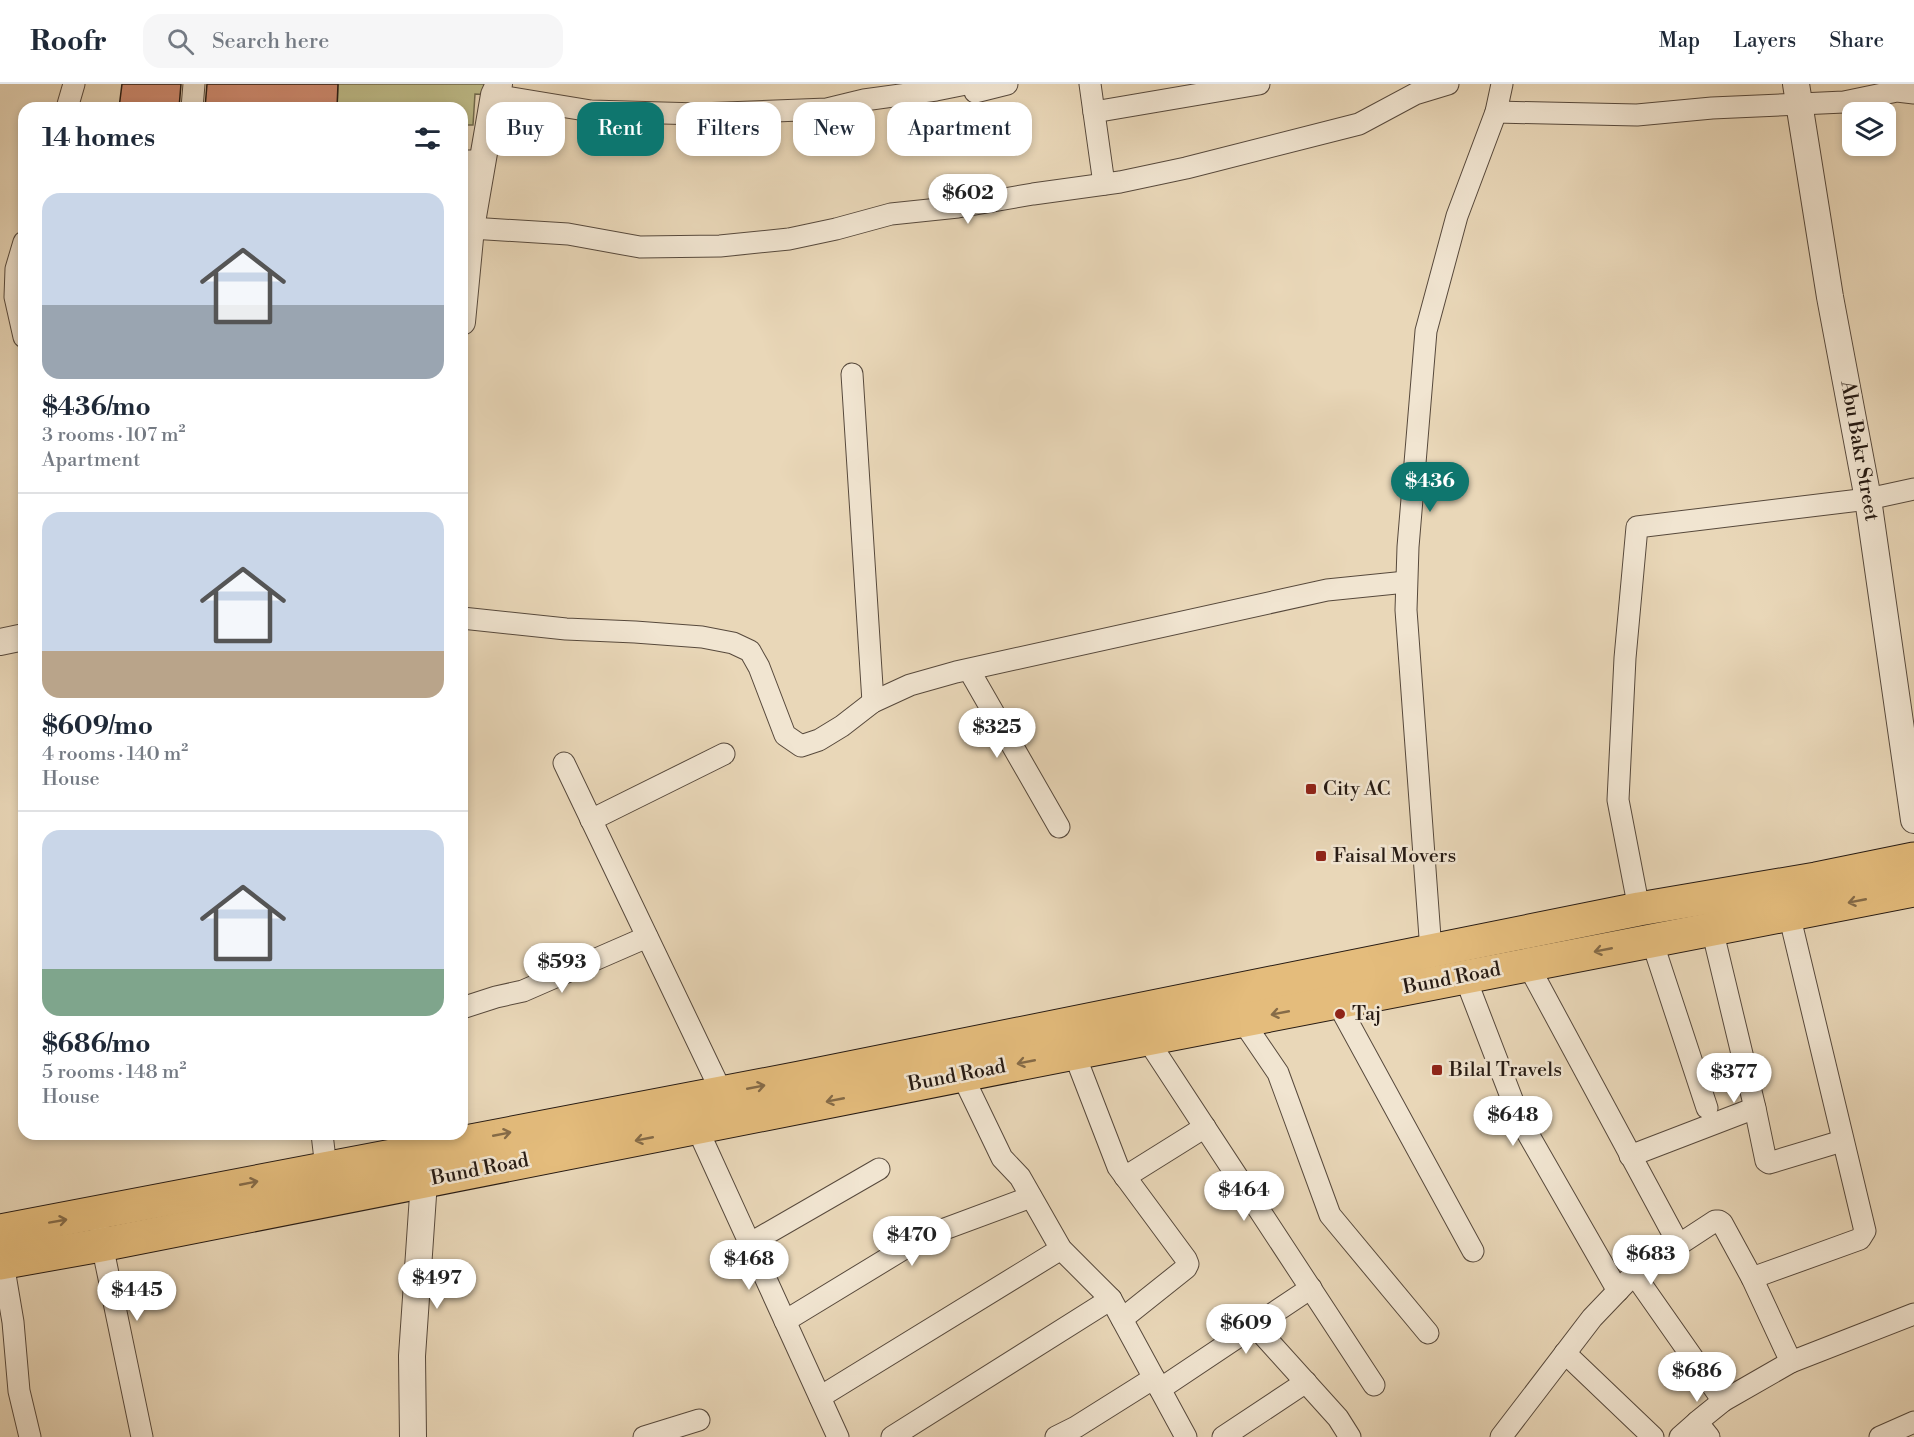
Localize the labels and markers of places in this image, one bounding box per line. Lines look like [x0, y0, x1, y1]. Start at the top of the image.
pin: $602 [932, 174, 1004, 225]
pin: $436 [1394, 462, 1466, 513]
pin: $325 [961, 708, 1033, 759]
place label: City AC [1323, 777, 1390, 802]
marker: City AC [1304, 782, 1318, 796]
place label: Faisal Movers [1333, 844, 1456, 869]
marker: Faisal Movers [1314, 849, 1328, 863]
pin: $593 [526, 943, 598, 994]
place label: Taj [1352, 1002, 1381, 1027]
marker: Taj [1333, 1007, 1347, 1021]
pin: $377 [1698, 1053, 1770, 1104]
place label: Bilal Travels [1448, 1058, 1562, 1083]
marker: Bilal Travels [1430, 1063, 1444, 1077]
pin: $648 [1477, 1096, 1549, 1147]
pin: $464 [1208, 1171, 1280, 1222]
pin: $470 [876, 1216, 948, 1267]
pin: $683 [1615, 1235, 1687, 1286]
pin: $468 [713, 1240, 785, 1291]
pin: $497 [401, 1259, 473, 1310]
pin: $445 [101, 1271, 173, 1322]
pin: $609 [1210, 1304, 1282, 1355]
pin: $686 [1661, 1352, 1733, 1403]

